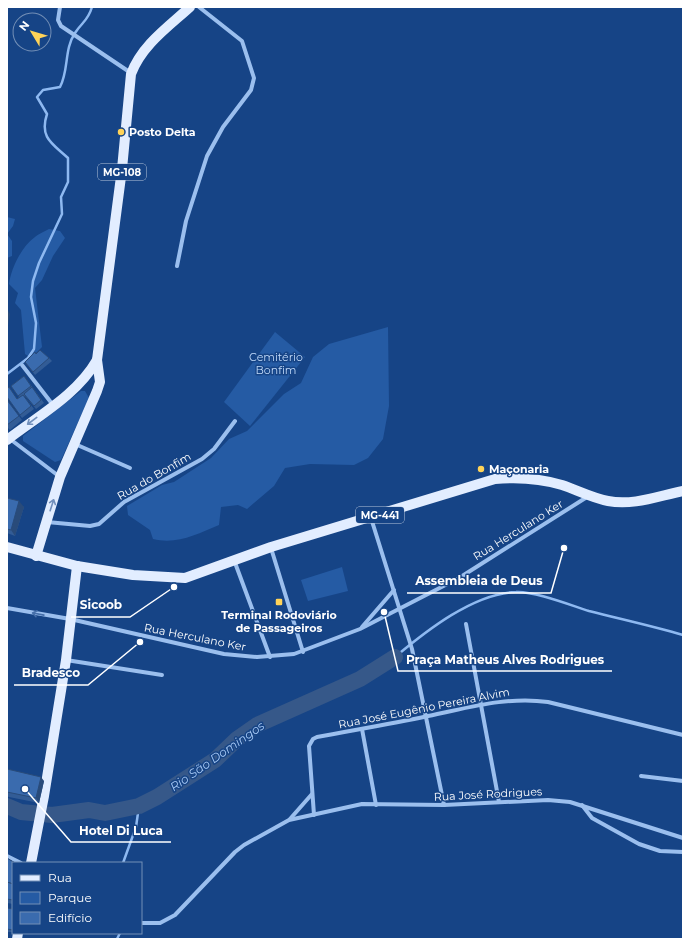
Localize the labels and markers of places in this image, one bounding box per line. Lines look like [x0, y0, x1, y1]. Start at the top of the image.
place label: Posto Delta [129, 125, 196, 139]
marker: Posto Delta [116, 127, 126, 137]
place label: Maçonaria [489, 462, 549, 476]
marker: Maçonaria [476, 464, 486, 474]
callout: Assembleia de Deus [407, 569, 551, 593]
callout: Sicoob [71, 593, 130, 617]
marker: Terminal Rodoviário de Passageiros [274, 597, 284, 607]
place label: Terminal Rodoviário de Passageiros [221, 608, 337, 635]
callout: Praça Matheus Alves Rodrigues [398, 647, 612, 671]
callout: Bradesco [14, 661, 88, 685]
callout: Hotel Di Luca [71, 818, 171, 842]

